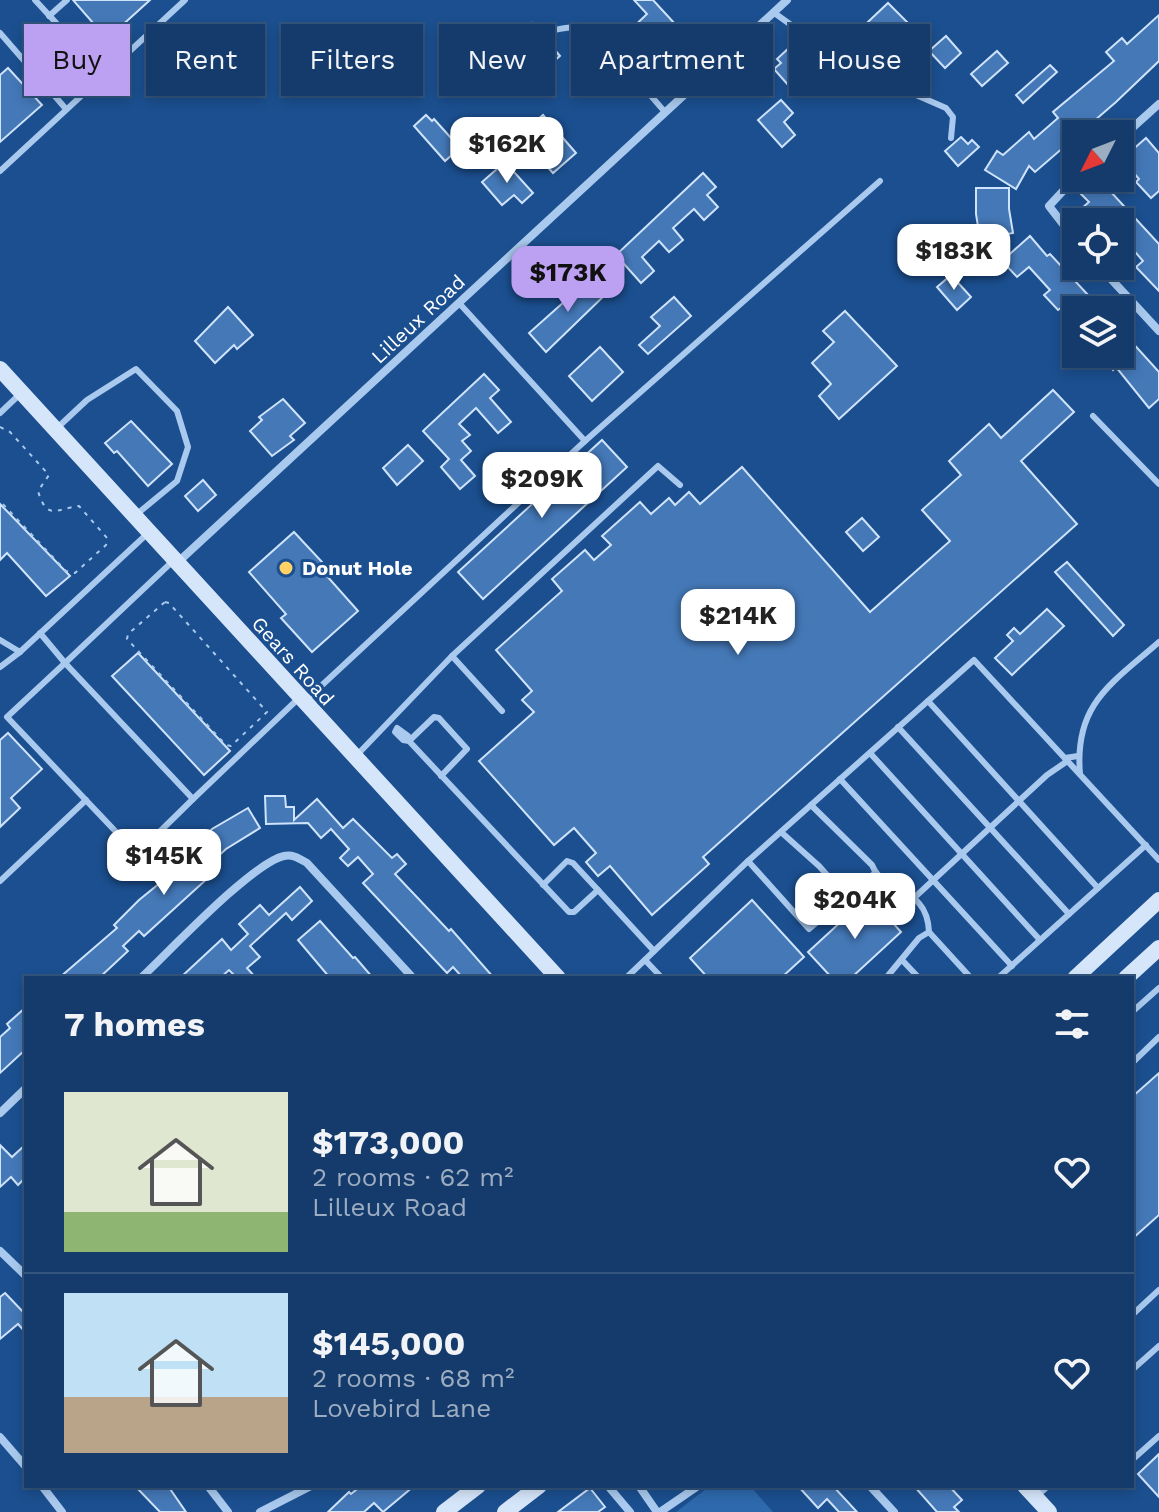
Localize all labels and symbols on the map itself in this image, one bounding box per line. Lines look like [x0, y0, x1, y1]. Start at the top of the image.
pin: $162K [451, 117, 563, 185]
north arrow [1062, 120, 1134, 192]
pin: $183K [898, 224, 1010, 292]
pin: $173K [512, 246, 624, 314]
street label: Lilleux Road [366, 270, 470, 368]
pin: $209K [486, 452, 598, 520]
place label: Donut Hole [302, 556, 412, 580]
marker: Donut Hole [277, 559, 295, 577]
pin: $214K [682, 589, 794, 657]
street label: Gears Road [247, 612, 339, 710]
pin: $145K [108, 829, 220, 897]
pin: $204K [799, 873, 911, 941]

